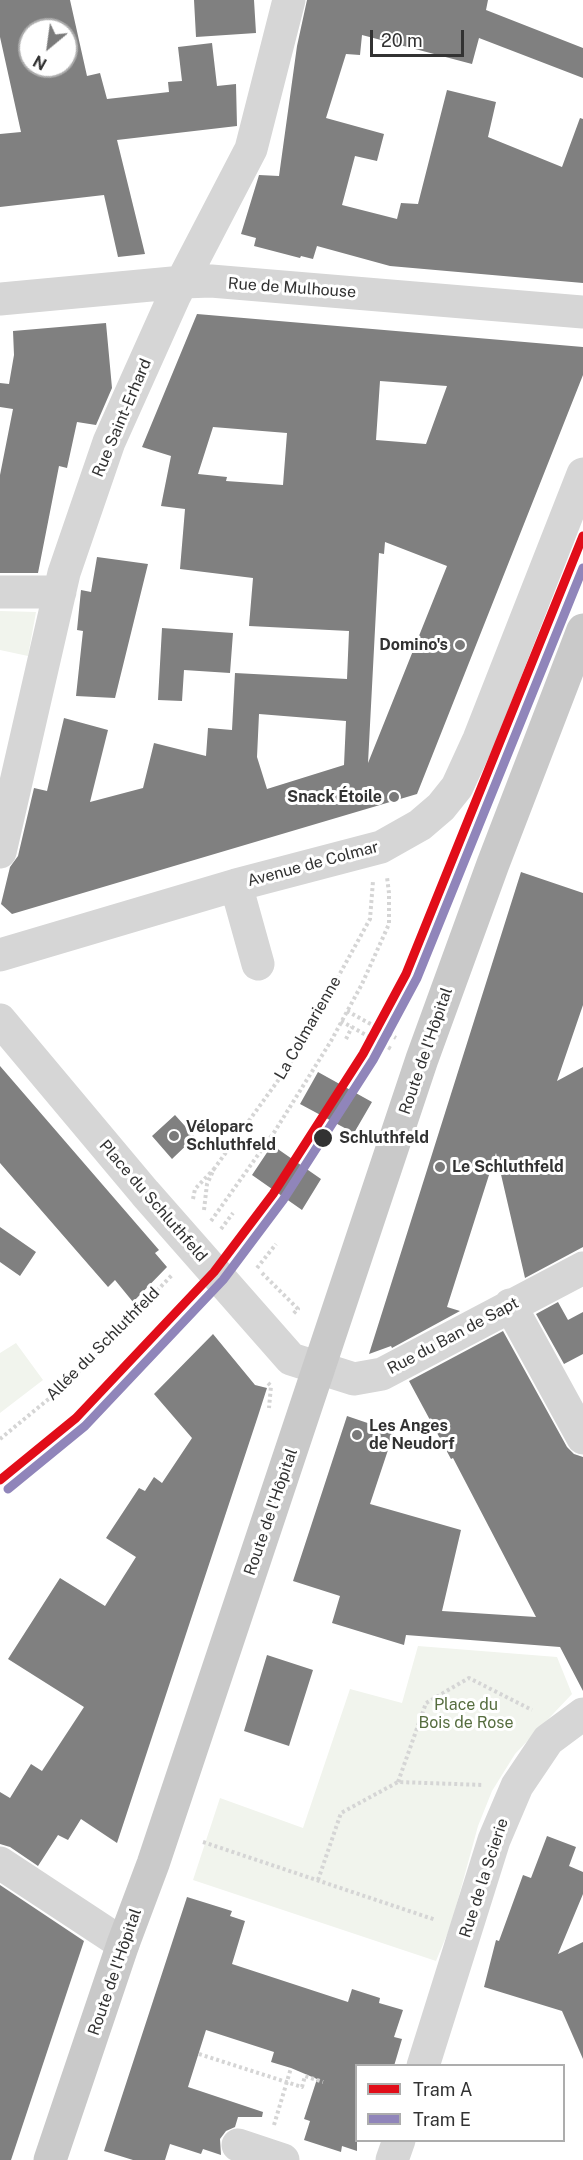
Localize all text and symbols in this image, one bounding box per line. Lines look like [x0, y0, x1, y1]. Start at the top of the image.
north arrow [18, 18, 78, 78]
scale bar [373, 18, 468, 56]
text: 20 m [381, 30, 423, 51]
text: N [30, 51, 50, 74]
street label: Rue de Mulhouse [227, 274, 357, 302]
street label: Rue Saint-Erhard [88, 356, 156, 480]
place label: Domino's [379, 635, 448, 655]
marker: Domino's [453, 638, 467, 652]
place label: Snack Étoile [287, 787, 382, 807]
marker: Snack Étoile [387, 790, 401, 804]
street label: Avenue de Colmar [245, 837, 381, 891]
street label: La Colmarienne [271, 973, 345, 1083]
street label: Route de l'Hôpital [395, 985, 457, 1117]
place label: Véloparc Schluthfeld [186, 1117, 276, 1155]
marker: Schluthfeld [312, 1127, 334, 1149]
place label: Schluthfeld [339, 1128, 429, 1148]
marker: Véloparc Schluthfeld [167, 1129, 181, 1143]
street label: Place du Schluthfeld [95, 1136, 211, 1266]
place label: Le Schluthfeld [452, 1157, 564, 1177]
marker: Le Schluthfeld [433, 1160, 447, 1174]
street label: Allée du Schluthfeld [42, 1283, 164, 1405]
street label: Rue du Ban de Sapt [384, 1293, 522, 1379]
place label: Les Anges de Neudorf [369, 1416, 455, 1454]
marker: Les Anges de Neudorf [350, 1428, 364, 1442]
street label: Route de l'Hôpital [240, 1446, 302, 1578]
park label: Place du Bois de Rose [419, 1695, 513, 1733]
street label: Rue de la Scierie [456, 1816, 512, 1940]
street label: Route de l'Hôpital [84, 1906, 146, 2038]
legend [355, 2064, 565, 2142]
text: Tram A [413, 2079, 472, 2100]
text: Tram E [413, 2109, 471, 2130]

